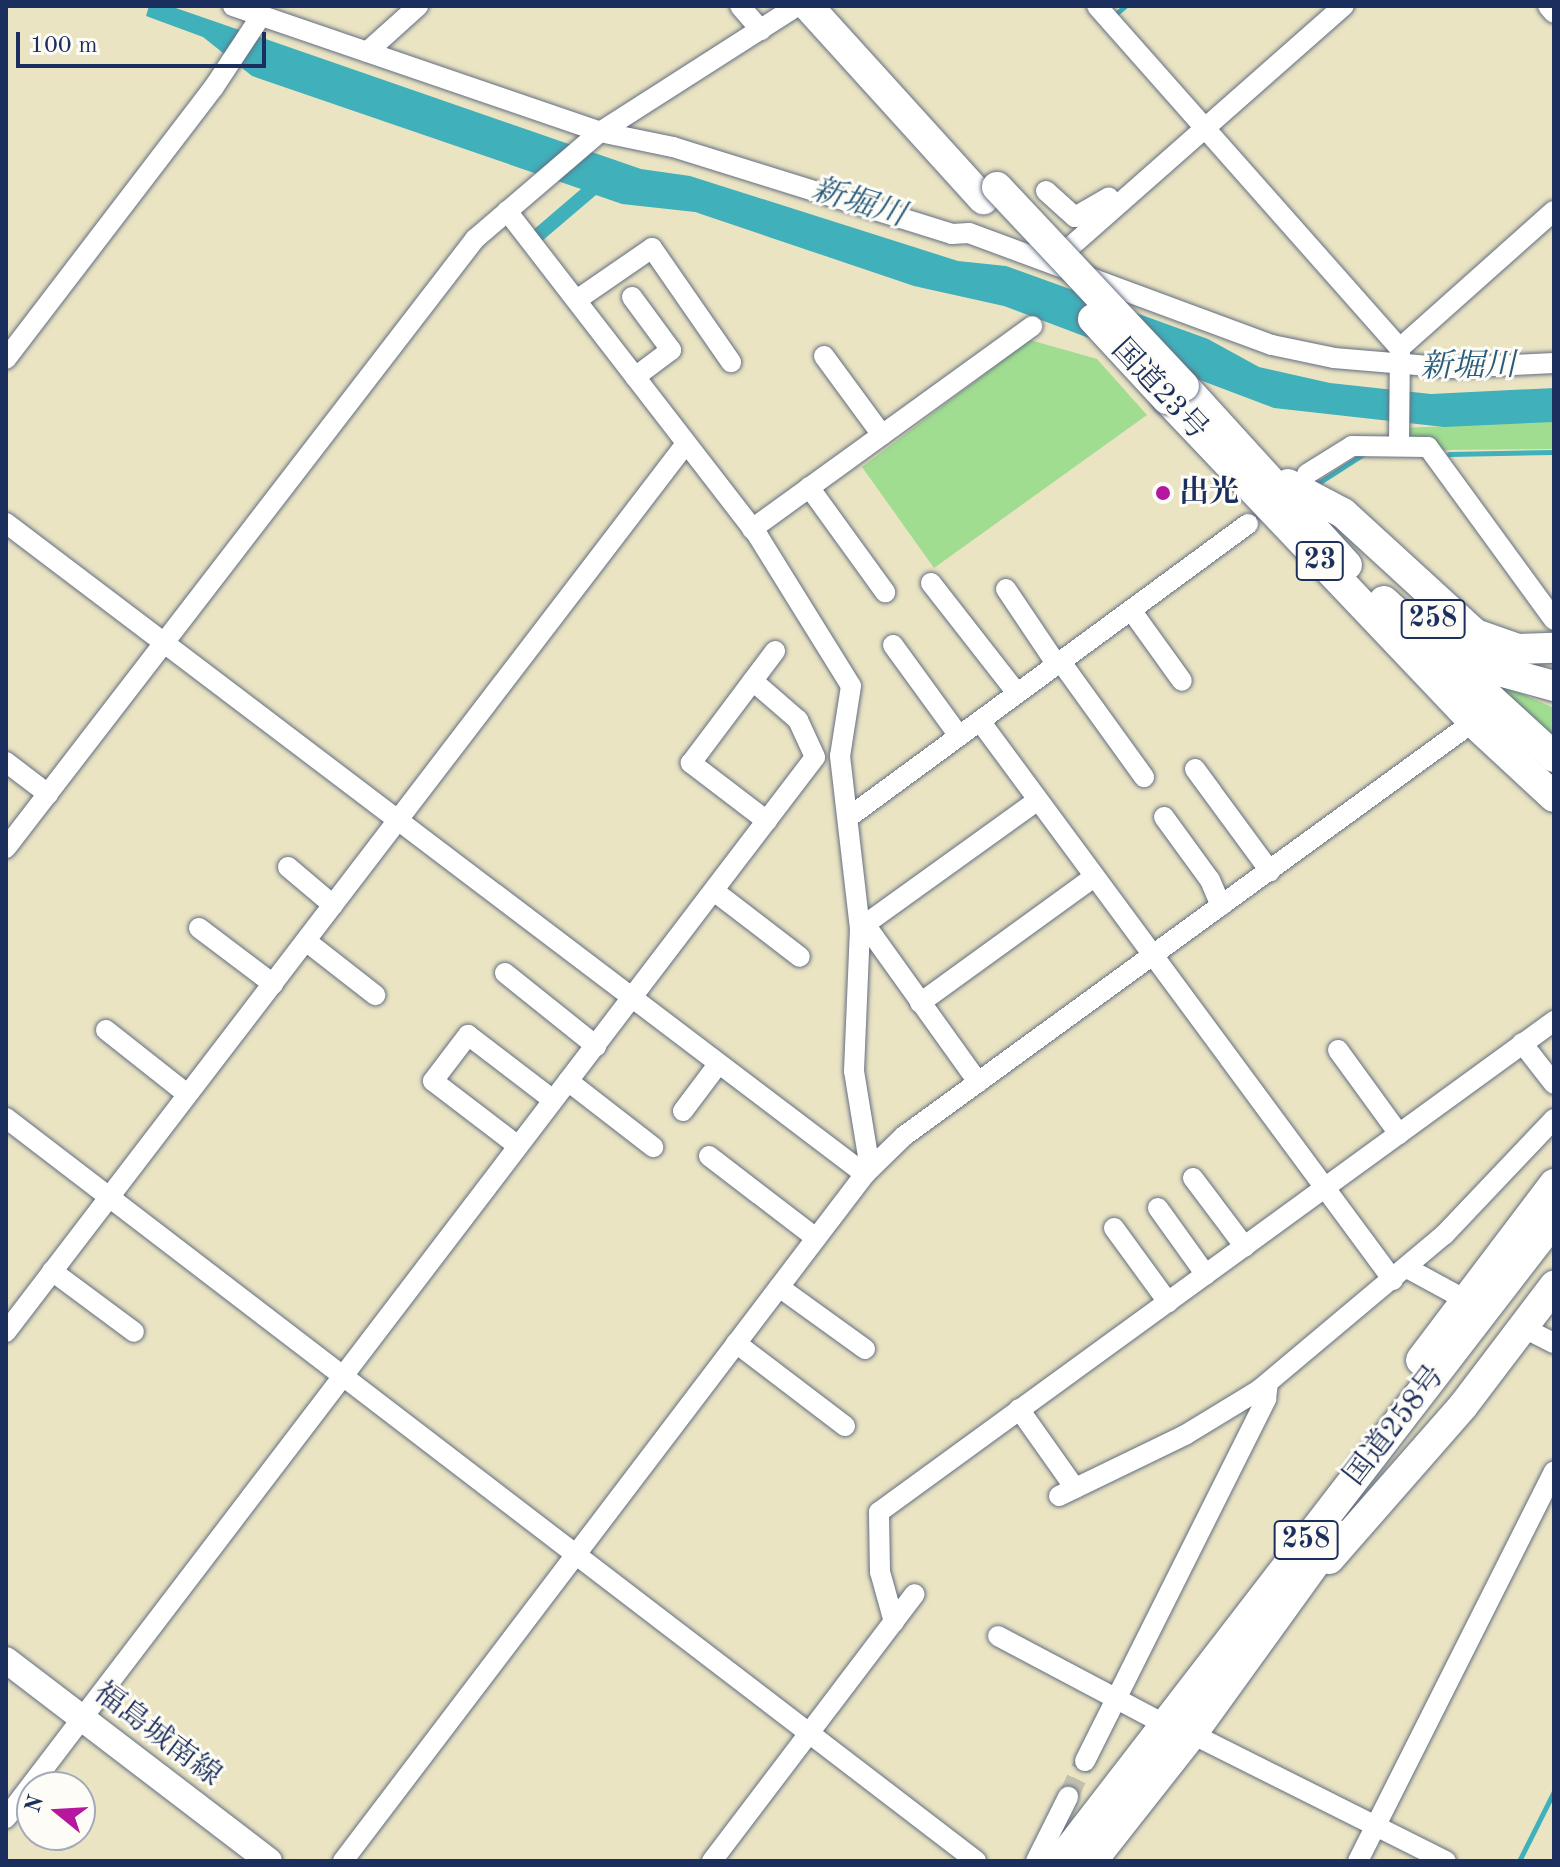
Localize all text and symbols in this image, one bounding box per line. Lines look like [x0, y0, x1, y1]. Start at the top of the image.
scale bar [20, 16, 270, 66]
text: 100 m [30, 34, 98, 58]
water label: 新堀川 [806, 172, 910, 236]
street label: 国道23号 [1103, 332, 1215, 448]
water label: 新堀川 [1420, 348, 1516, 388]
place label: 出光 [1179, 475, 1239, 511]
marker: 出光 [1154, 484, 1172, 502]
road number: 23 [1294, 537, 1346, 585]
road number: 258 [1399, 595, 1467, 643]
street label: 国道258号 [1337, 1359, 1453, 1493]
road number: 258 [1272, 1516, 1340, 1564]
street label: 福島城南線 [86, 1675, 228, 1795]
north arrow [16, 1771, 96, 1851]
text: N [22, 1793, 48, 1816]

